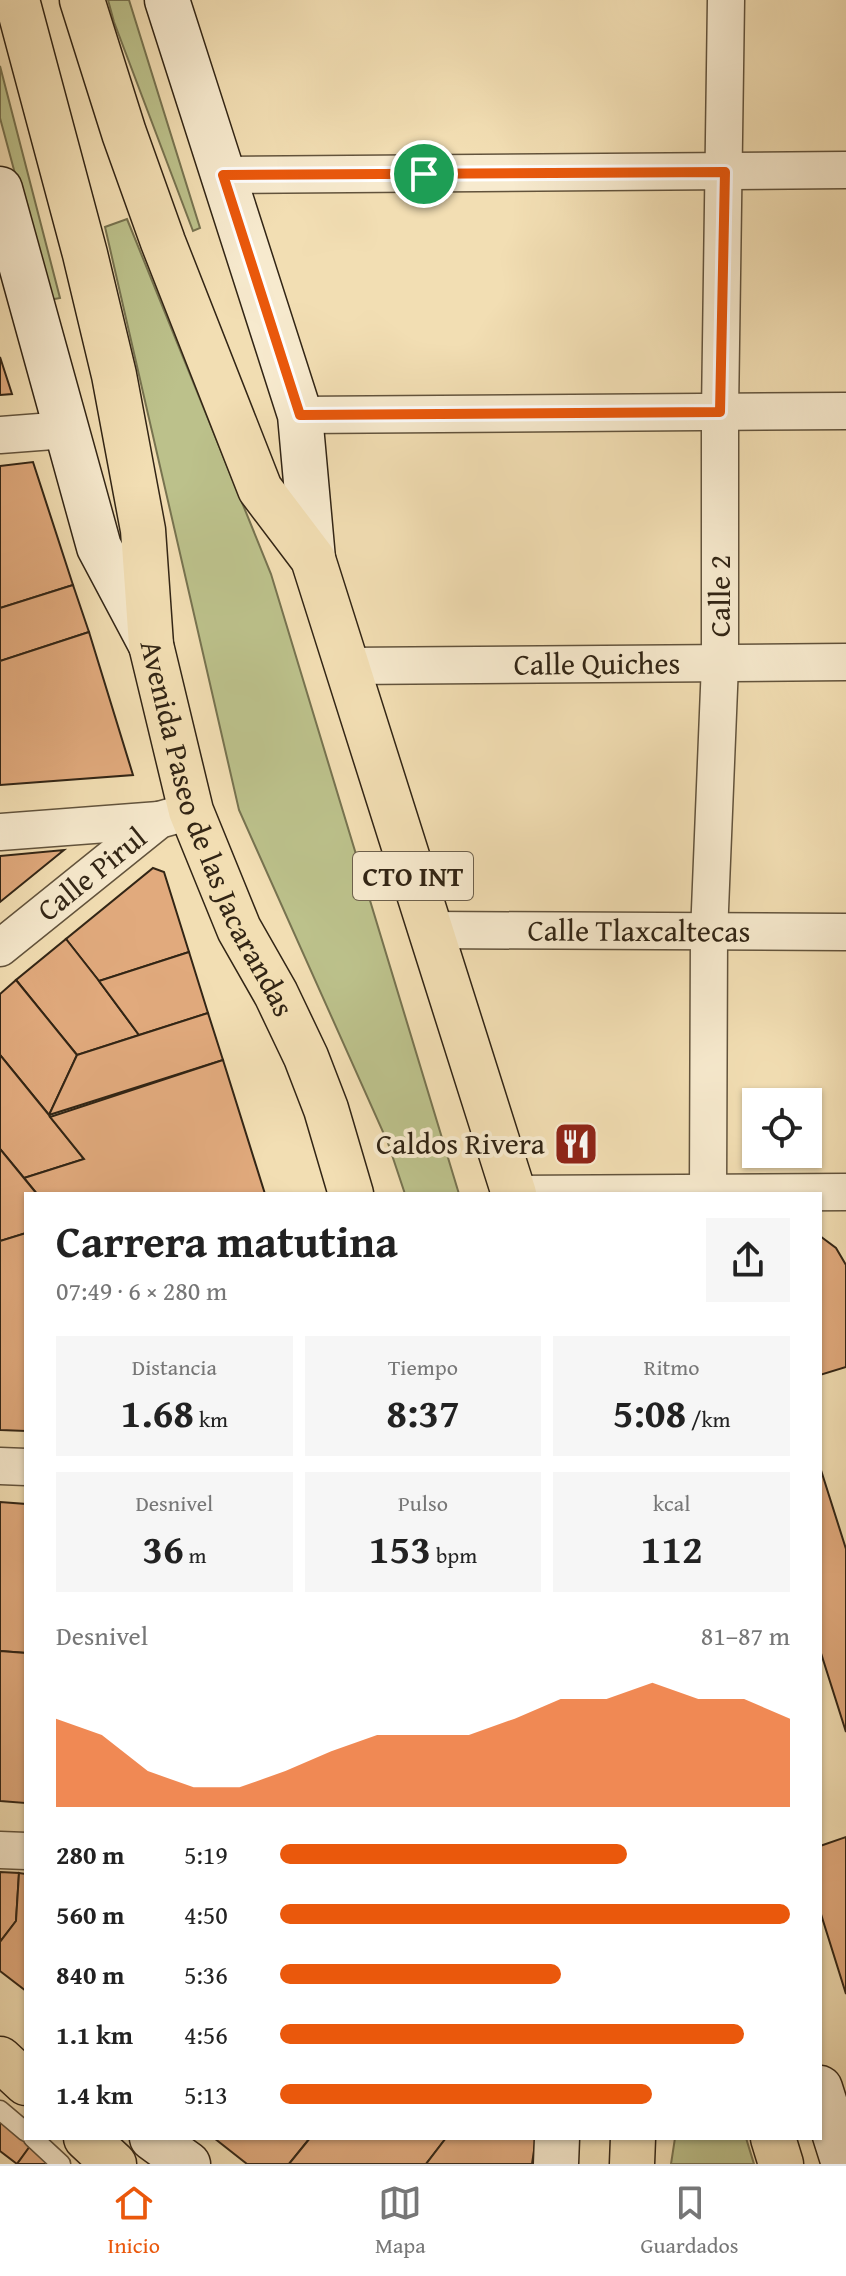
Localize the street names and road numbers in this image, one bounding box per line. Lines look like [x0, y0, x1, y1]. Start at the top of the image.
street label: Calle 2 [697, 555, 741, 637]
street label: Avenida Paseo de las Jacarandas [130, 636, 306, 1023]
street label: Calle Quiches [513, 640, 681, 686]
street label: Calle Pirul [27, 815, 156, 931]
road number: CTO INT [353, 852, 473, 900]
street label: Calle Tlaxcaltecas [527, 907, 751, 953]

